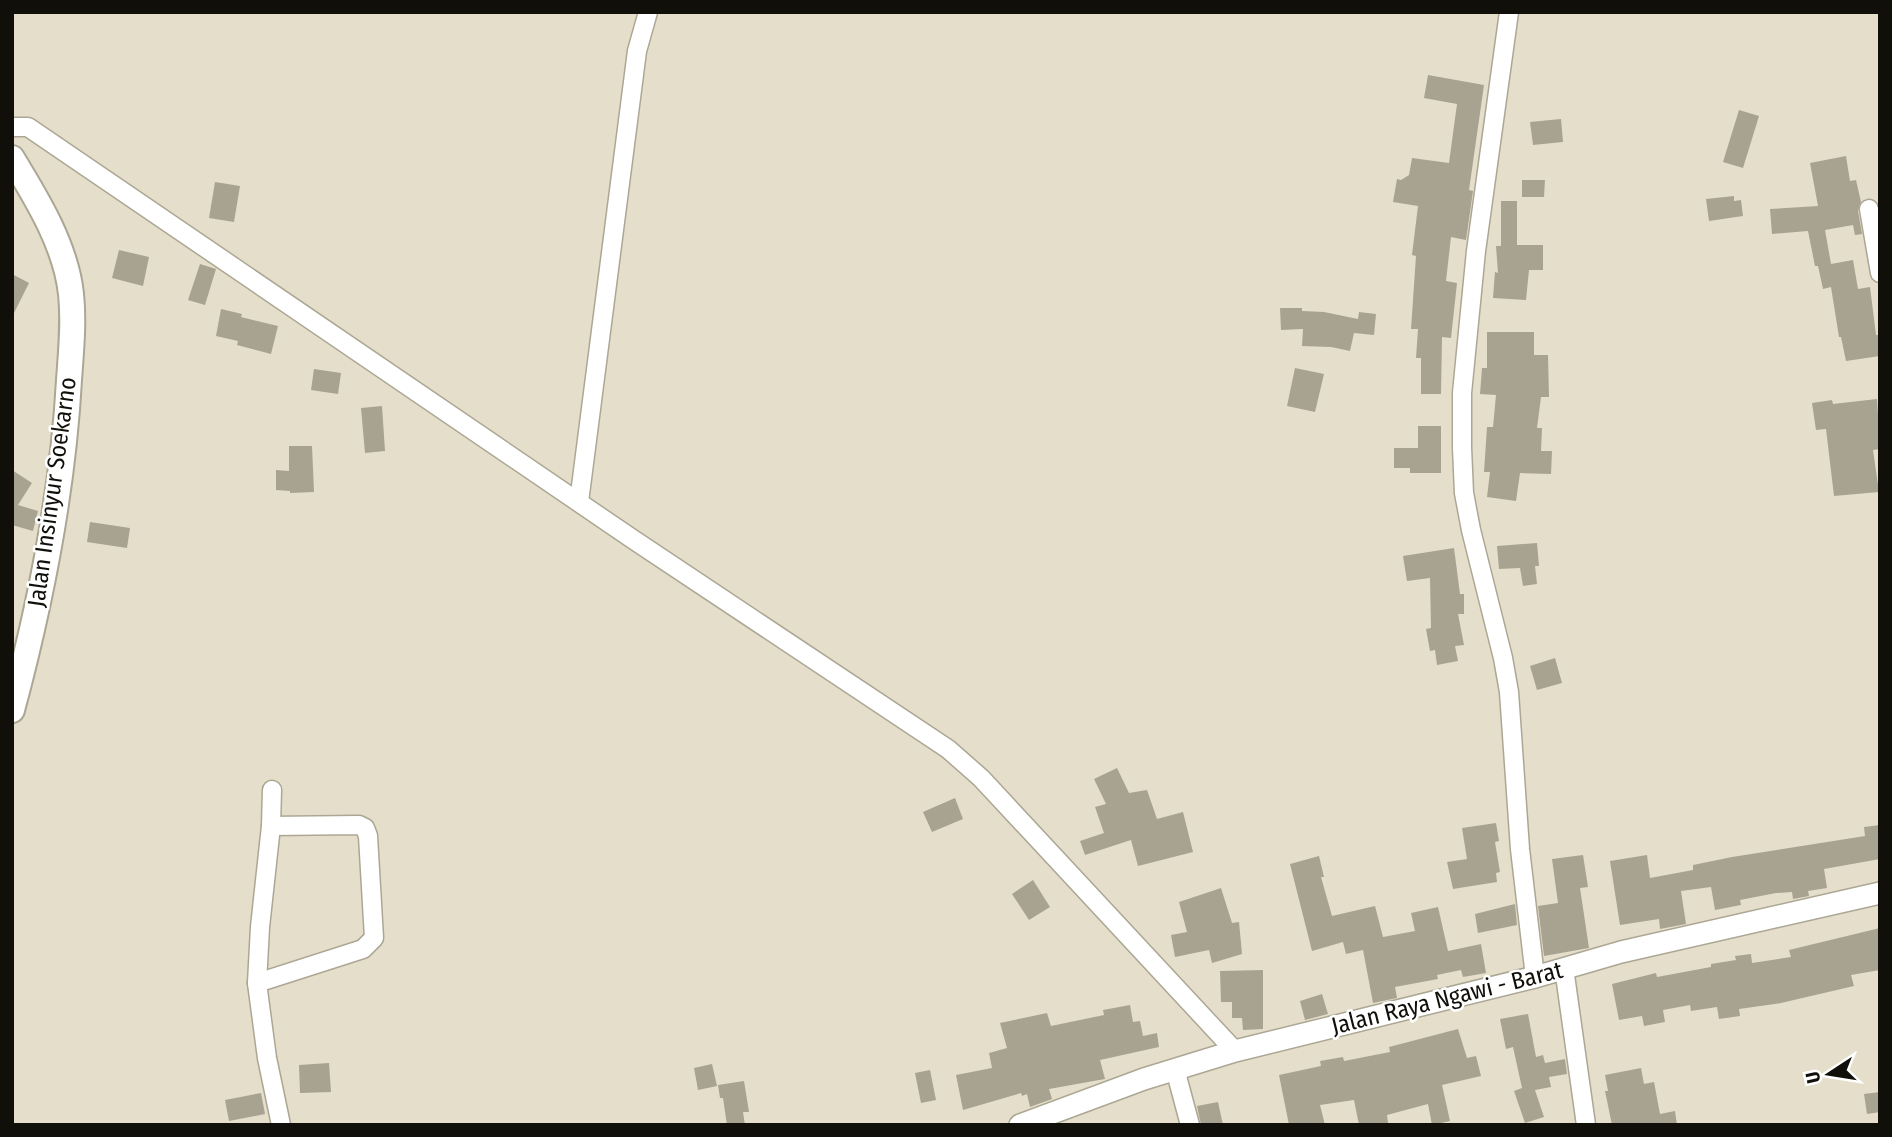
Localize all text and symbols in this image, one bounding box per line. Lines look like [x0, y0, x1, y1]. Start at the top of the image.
street label: Jalan Insinyur Soekarno [22, 375, 82, 609]
street label: Jalan Raya Ngawi - Barat [1328, 956, 1566, 1040]
north arrow [1794, 1039, 1864, 1109]
text: U [1800, 1070, 1825, 1085]

